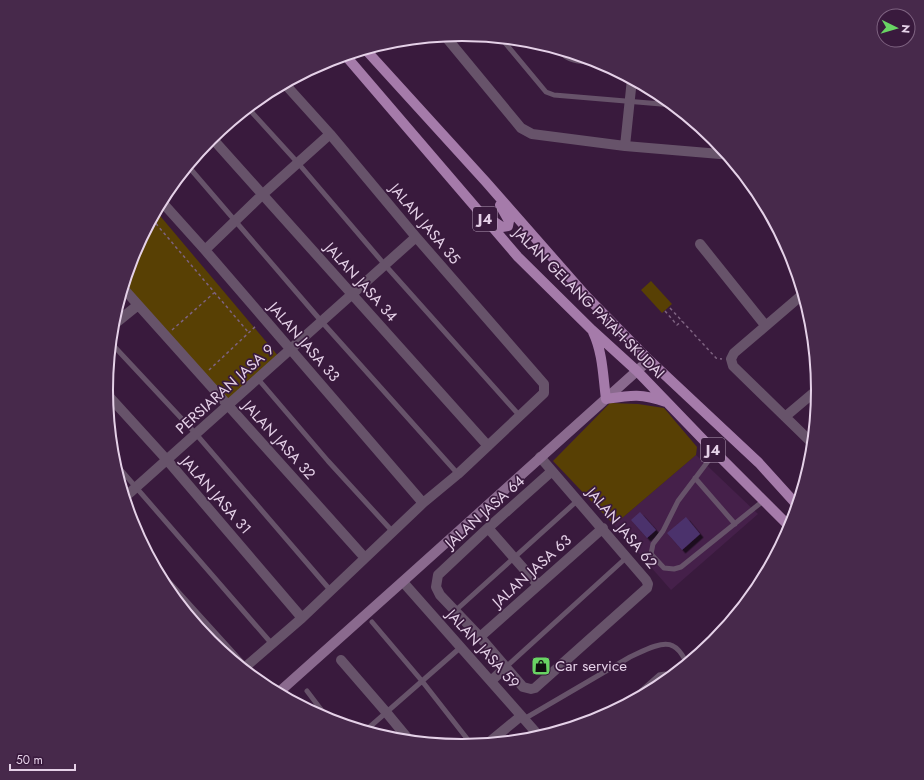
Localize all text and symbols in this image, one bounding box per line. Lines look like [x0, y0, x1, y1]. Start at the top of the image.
north arrow [876, 8, 916, 48]
text: N [898, 24, 914, 34]
street label: JALAN JASA 35 [383, 177, 465, 269]
road number: J4 [473, 207, 497, 231]
street label: JALAN GELANG PATAH-SKUDAI [507, 221, 670, 384]
street label: JALAN JASA 34 [318, 236, 403, 327]
street label: JALAN JASA 33 [262, 296, 345, 387]
street label: PERSIARAN JASA 9 [171, 339, 279, 439]
street label: JALAN JASA 32 [236, 394, 320, 484]
road number: J4 [701, 438, 725, 462]
street label: JALAN JASA 31 [174, 449, 256, 539]
street label: JALAN JASA 64 [439, 470, 530, 555]
street label: JALAN JASA 62 [580, 481, 663, 573]
street label: JALAN JASA 63 [486, 529, 576, 614]
street label: JALAN JASA 59 [440, 603, 525, 694]
shop icon: Car service [530, 655, 552, 677]
place label: Car service [555, 655, 627, 677]
scale bar [10, 746, 75, 772]
text: 50 m [16, 751, 43, 769]

